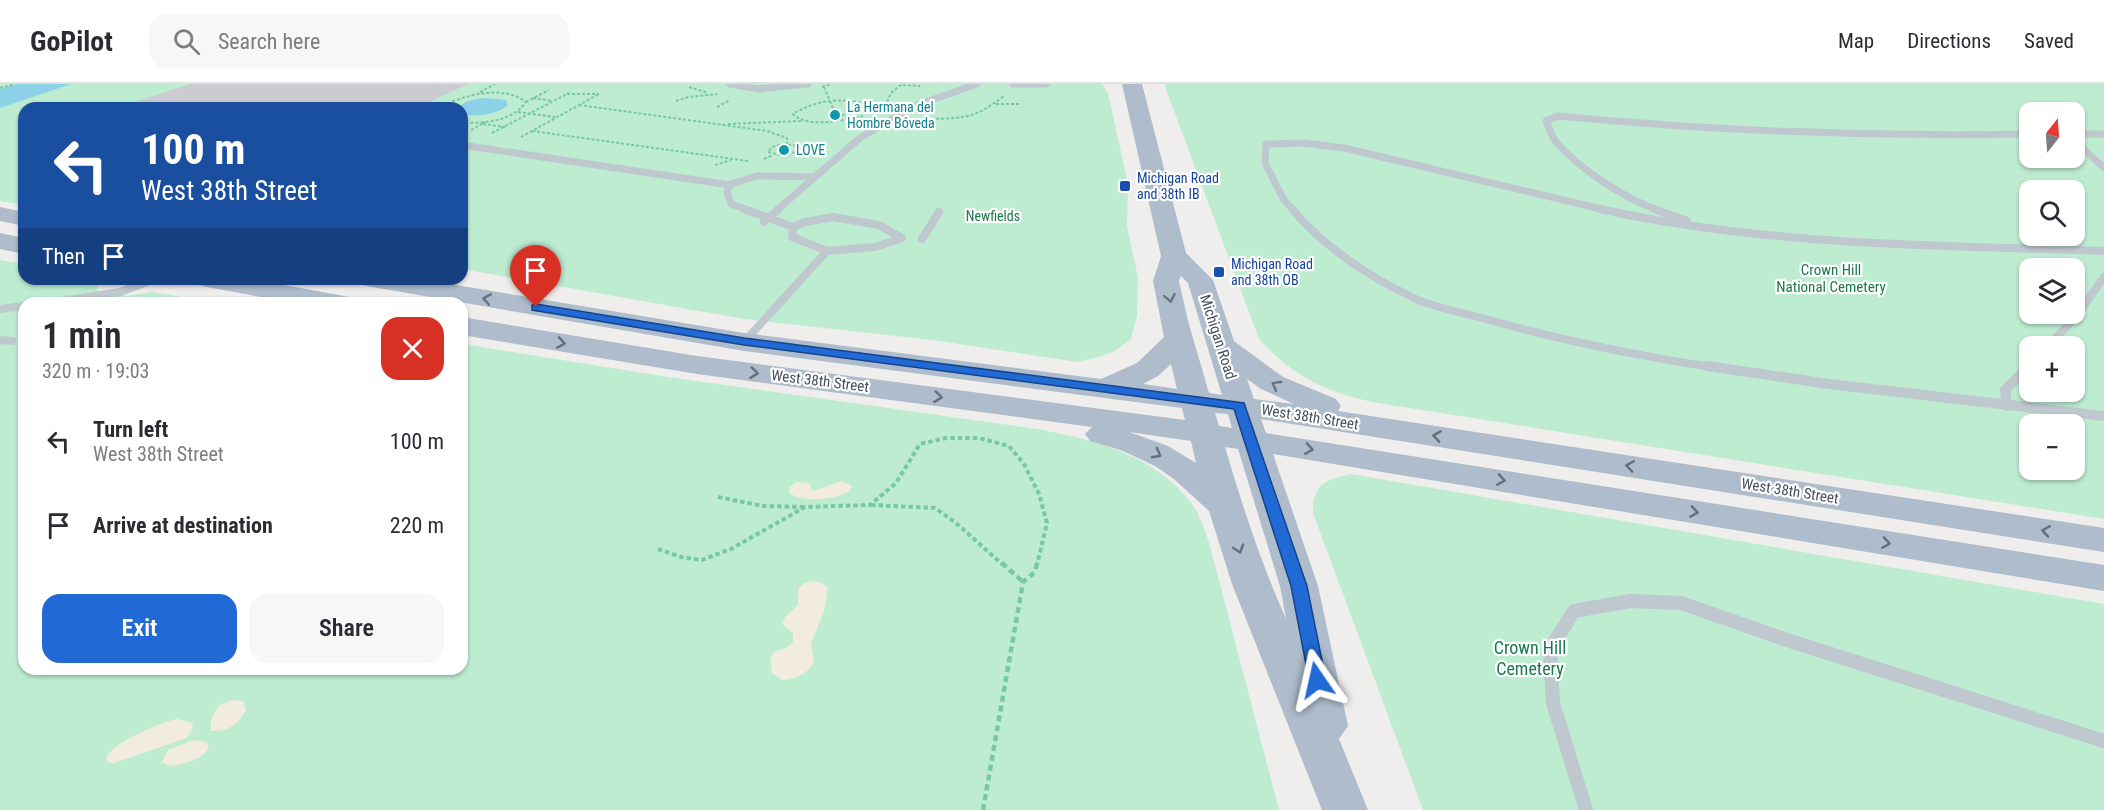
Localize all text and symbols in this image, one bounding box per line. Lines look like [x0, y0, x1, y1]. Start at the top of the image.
search box [149, 14, 569, 68]
text: GoPilot [30, 25, 113, 58]
icon: search [170, 25, 203, 58]
text: Search here [218, 29, 320, 54]
text: Map [1838, 29, 1874, 53]
text: Directions [1907, 29, 1991, 53]
text: Saved [2024, 29, 2074, 53]
place label: La Hermana del Hombre Bóveda [847, 99, 935, 131]
north arrow [2019, 102, 2085, 168]
map controls [2019, 102, 2085, 480]
marker: La Hermana del Hombre Bóveda [828, 108, 842, 122]
text: 100 m [141, 125, 246, 174]
icon: left [42, 126, 120, 204]
place label: LOVE [796, 142, 825, 158]
marker: LOVE [777, 143, 791, 157]
place label: Michigan Road and 38th IB [1137, 170, 1219, 202]
text: West 38th Street [141, 175, 317, 207]
marker: Michigan Road and 38th IB [1118, 179, 1132, 193]
button: search [2019, 180, 2085, 246]
park label: Newfields [966, 208, 1020, 224]
icon: arrive [97, 240, 130, 273]
text: Then [42, 244, 85, 269]
pin [510, 245, 561, 307]
icon: arrive [519, 254, 552, 287]
place label: Michigan Road and 38th OB [1231, 256, 1313, 288]
button: layers [2019, 258, 2085, 324]
park label: Crown Hill National Cemetery [1776, 261, 1886, 296]
marker: Michigan Road and 38th OB [1212, 265, 1226, 279]
street label: Michigan Road [1196, 292, 1240, 382]
one-way arrow [482, 293, 492, 306]
one-way arrow [1163, 293, 1176, 303]
text: 1 min [42, 315, 122, 357]
button: close [381, 317, 444, 380]
one-way arrow [556, 336, 566, 349]
button: + [2019, 336, 2085, 402]
text: 320 m · 19:03 [42, 359, 149, 383]
one-way arrow [749, 366, 758, 378]
street label: West 38th Street [770, 366, 870, 396]
one-way arrow [1272, 380, 1282, 392]
one-way arrow [933, 390, 943, 402]
street label: West 38th Street [1260, 400, 1360, 434]
button: − [2019, 414, 2085, 480]
text: Turn left [93, 417, 168, 442]
icon: left [42, 425, 75, 458]
text: 100 m [390, 429, 444, 454]
one-way arrow [1433, 431, 1442, 443]
text: West 38th Street [93, 442, 224, 466]
one-way arrow [1303, 442, 1313, 455]
one-way arrow [1151, 447, 1161, 458]
one-way arrow [1626, 461, 1635, 473]
one-way arrow [1497, 474, 1506, 486]
street label: West 38th Street [1740, 474, 1840, 508]
one-way arrow [1689, 505, 1698, 517]
icon: arrive [42, 509, 75, 542]
text: Arrive at destination [93, 513, 273, 538]
text: 220 m [390, 513, 444, 538]
one-way arrow [2042, 525, 2052, 538]
one-way arrow [1881, 536, 1891, 549]
one-way arrow [1232, 544, 1245, 554]
button: Exit [42, 594, 237, 663]
button: Share [249, 594, 444, 663]
park label: Crown Hill Cemetery [1494, 637, 1566, 679]
position arrow [1285, 648, 1349, 712]

